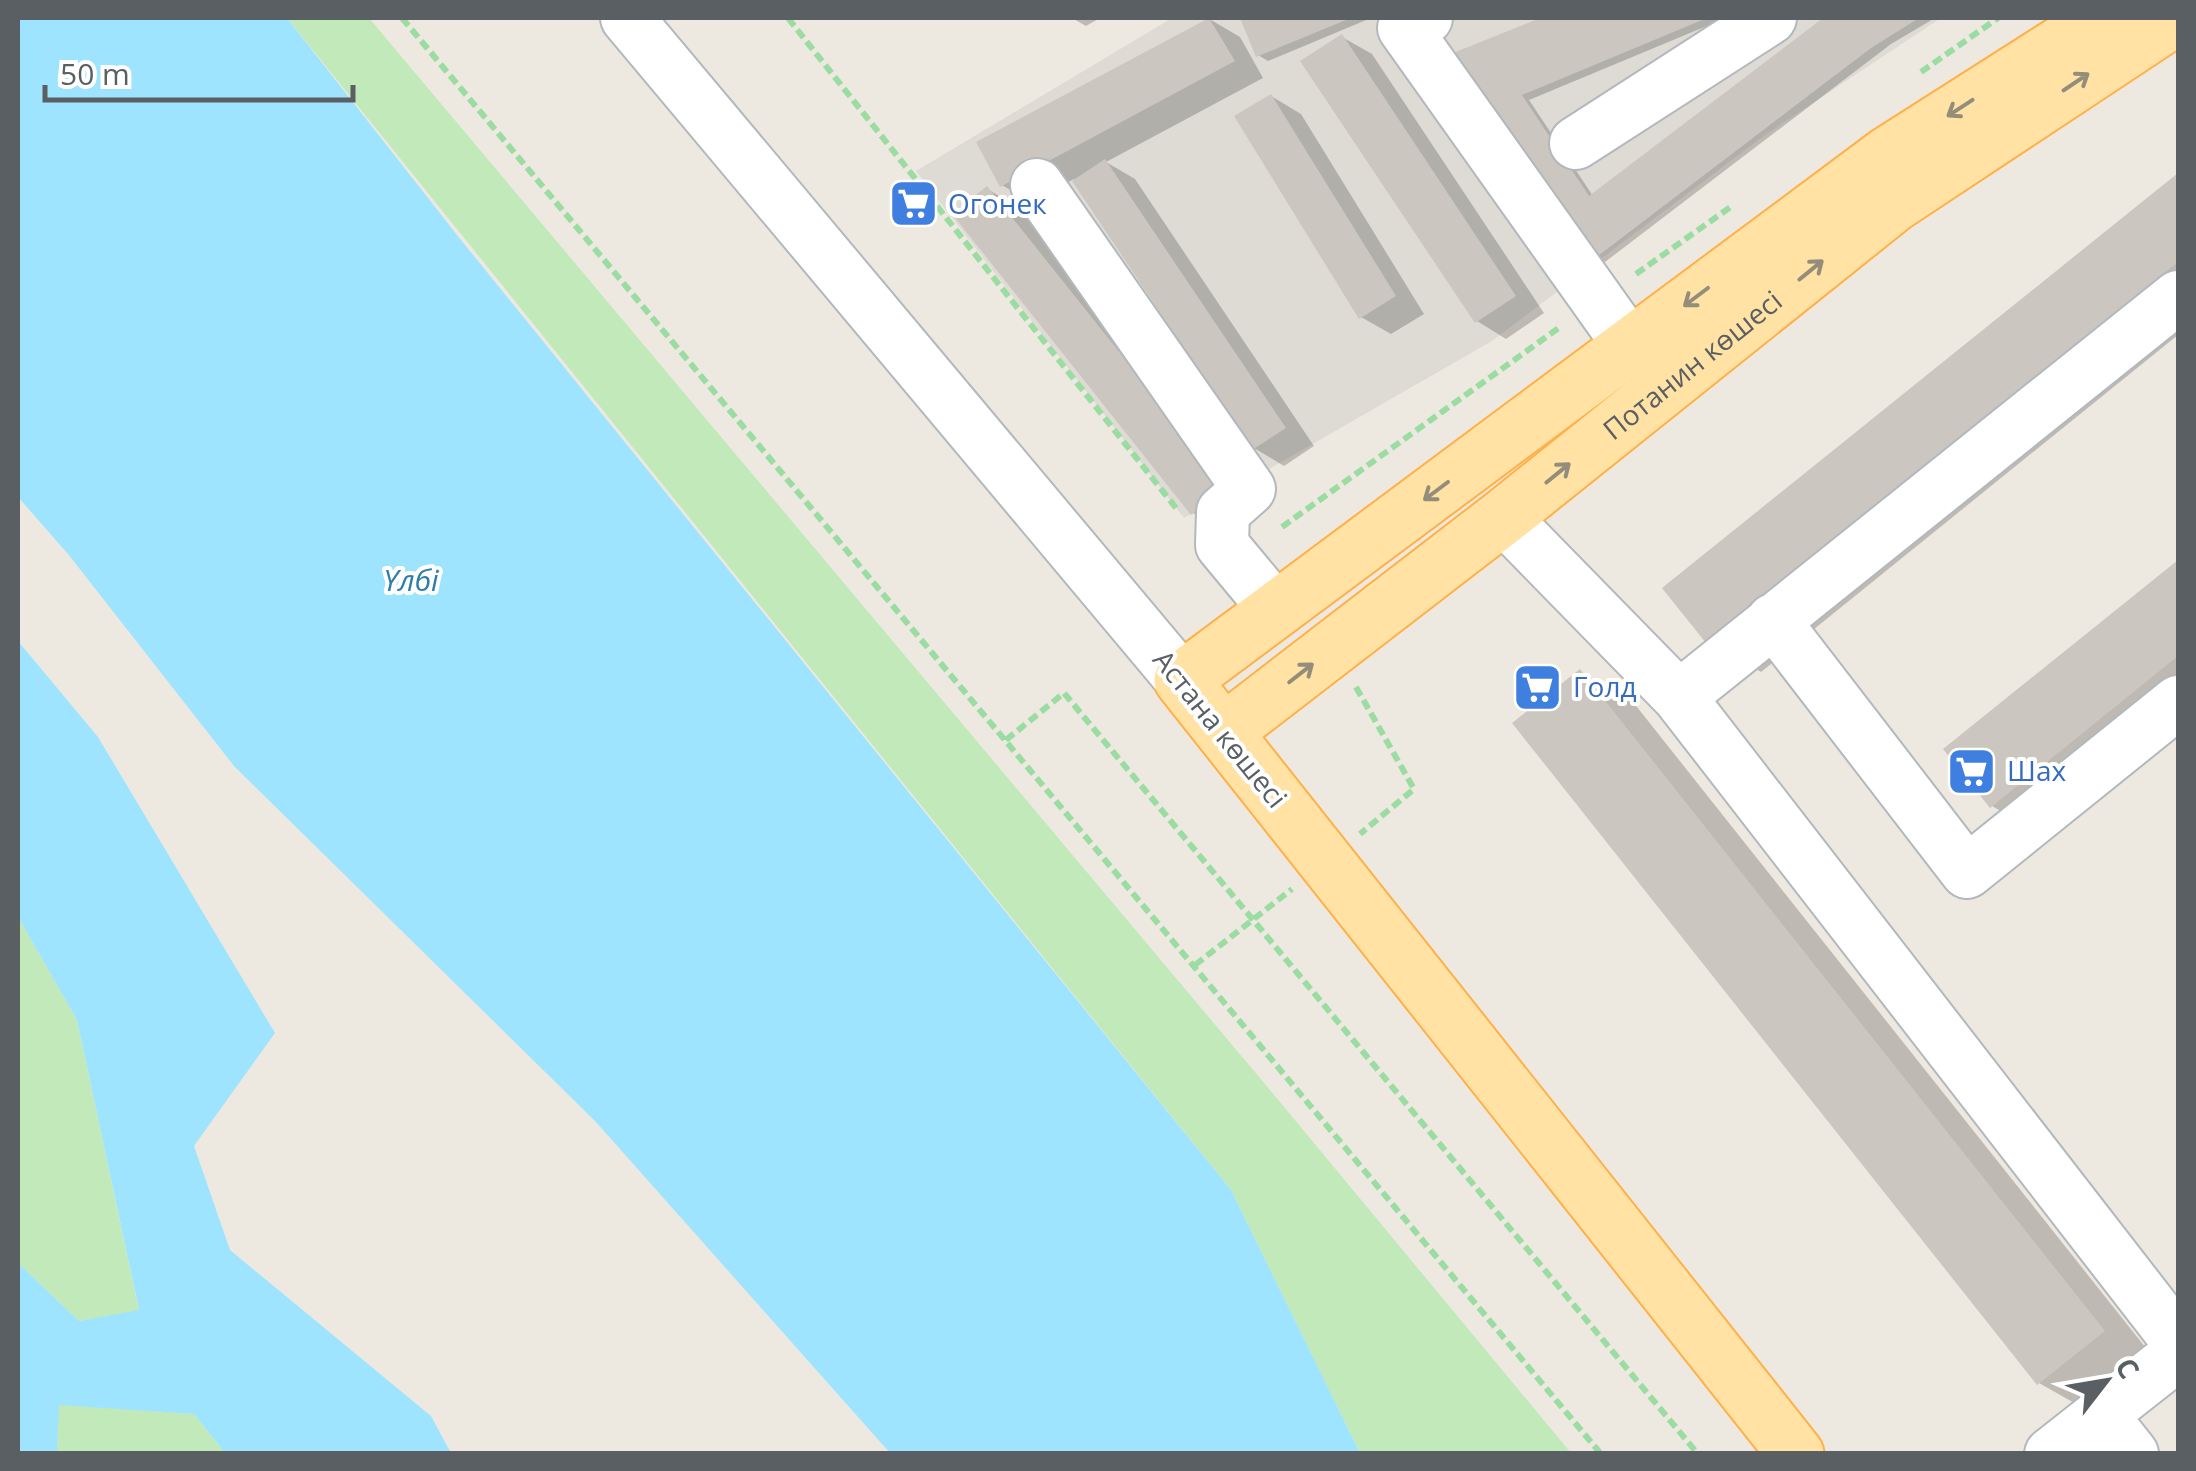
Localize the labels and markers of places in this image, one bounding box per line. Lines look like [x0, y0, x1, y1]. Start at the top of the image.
supermarket icon: Огонек [887, 178, 939, 230]
place label: Огонек [948, 184, 1047, 222]
supermarket icon: Голд [1512, 661, 1564, 713]
place label: Голд [1573, 667, 1637, 705]
supermarket icon: Шах [1946, 745, 1998, 797]
place label: Шах [2007, 751, 2066, 789]

